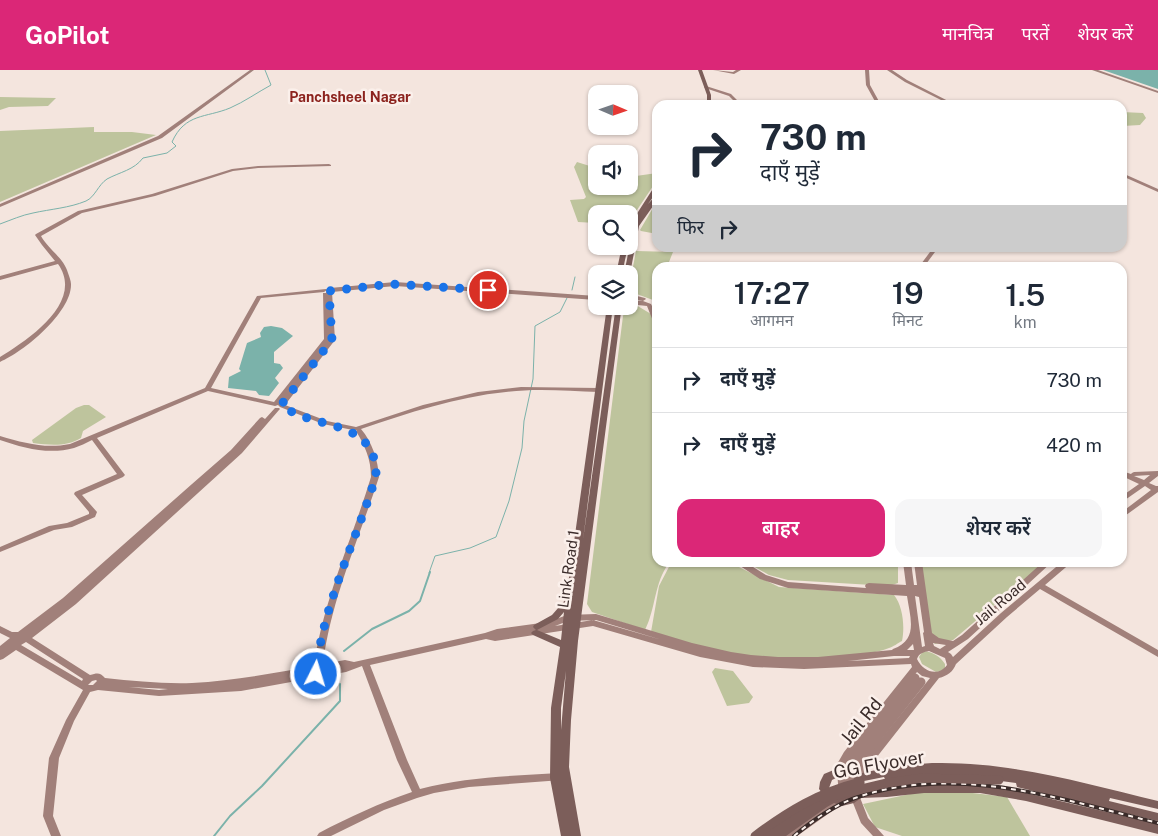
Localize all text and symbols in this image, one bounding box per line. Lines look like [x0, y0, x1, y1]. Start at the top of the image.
text: GoPilot [25, 21, 109, 49]
text: मानचित्र [942, 23, 994, 44]
text: परतें [1022, 23, 1049, 44]
text: शेयर करें [1077, 23, 1133, 44]
north arrow [588, 85, 638, 135]
map controls [588, 85, 638, 315]
district label: Panchsheel Nagar [289, 89, 411, 105]
text: 730 m [760, 117, 867, 158]
icon: right [677, 120, 742, 185]
button: sound [588, 145, 638, 195]
text: दाएँ मुड़ें [760, 159, 820, 185]
button: search [588, 205, 638, 255]
icon: right [714, 215, 742, 243]
text: फिर [677, 216, 704, 238]
button: layers [588, 265, 638, 315]
pin [467, 269, 509, 311]
text: 17:27 [734, 275, 810, 311]
text: 19 [892, 275, 924, 311]
icon: arrive [474, 276, 502, 304]
text: 1.5 [1005, 277, 1045, 313]
text: आगमन [750, 311, 794, 330]
text: मिनट [892, 311, 923, 330]
text: km [1014, 313, 1037, 332]
icon: right [677, 366, 705, 394]
text: दाएँ मुड़ें [720, 367, 775, 389]
text: 730 m [1046, 369, 1102, 391]
icon: right [677, 431, 705, 459]
text: दाएँ मुड़ें [720, 432, 775, 454]
text: 420 m [1046, 434, 1102, 456]
button: बाहर [677, 499, 885, 557]
button: शेयर करें [895, 499, 1102, 557]
street label: Link Road 1 [554, 529, 582, 609]
street label: Jail Road [971, 576, 1029, 628]
position arrow [289, 647, 341, 699]
street label: Jail Rd [836, 693, 886, 749]
street label: GG Flyover [832, 746, 926, 782]

